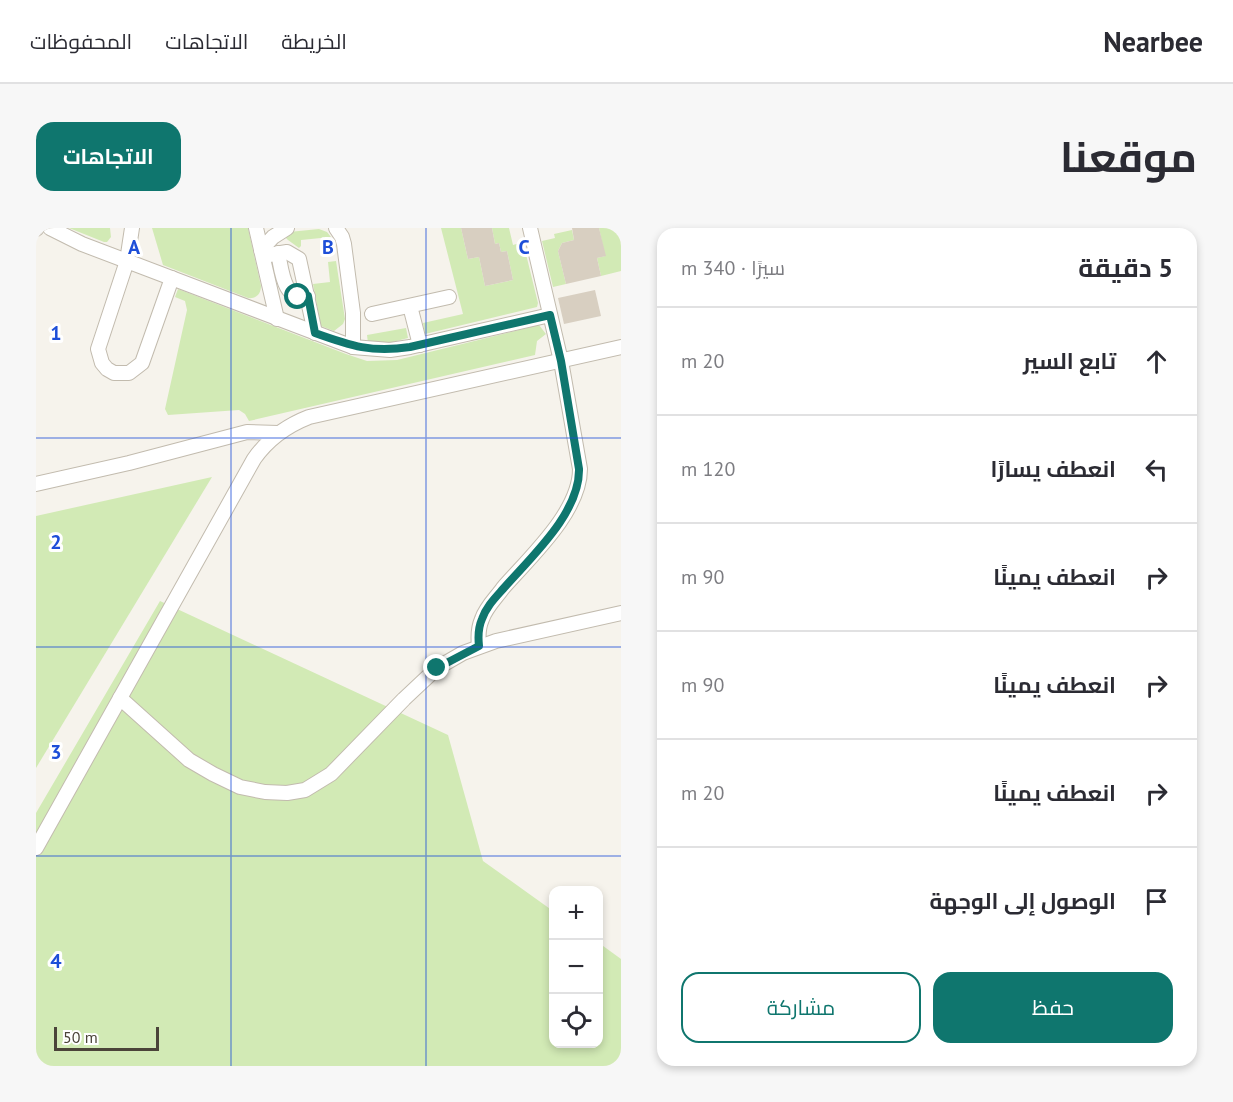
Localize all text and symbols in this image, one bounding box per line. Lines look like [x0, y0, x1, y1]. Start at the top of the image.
text: Nearbee [1103, 23, 1203, 60]
text: المحفوظات [30, 28, 132, 55]
text: الاتجاهات [165, 28, 248, 55]
text: الخريطة [281, 28, 347, 55]
button: الاتجاهات [36, 122, 181, 191]
text: موقعنا [1060, 129, 1197, 184]
text: A [128, 234, 141, 260]
text: B [322, 234, 334, 260]
text: C [518, 234, 530, 260]
text: 5 دقيقة [1078, 251, 1173, 284]
text: سيرًا · 340 m [681, 255, 785, 281]
route start [284, 283, 310, 309]
text: 1 [50, 320, 62, 346]
icon: ahead [1140, 345, 1173, 378]
text: تابع السير [1023, 347, 1116, 375]
text: 20 m [681, 348, 724, 374]
icon: left [1140, 453, 1173, 486]
text: انعطف يسارًا [990, 455, 1116, 483]
text: 120 m [681, 456, 735, 482]
text: 2 [50, 529, 62, 555]
icon: right [1140, 561, 1173, 594]
text: انعطف يمينًا [993, 563, 1116, 591]
text: 90 m [681, 564, 724, 590]
route end [423, 654, 449, 680]
icon: right [1140, 669, 1173, 702]
text: انعطف يمينًا [993, 671, 1116, 699]
text: 90 m [681, 672, 724, 698]
text: 3 [50, 739, 62, 765]
icon: right [1140, 777, 1173, 810]
text: انعطف يمينًا [993, 779, 1116, 807]
text: 20 m [681, 780, 724, 806]
icon: arrive [1140, 885, 1173, 918]
map controls [549, 886, 603, 1048]
button: + [549, 886, 603, 940]
text: الوصول إلى الوجهة [930, 887, 1116, 915]
button: − [549, 940, 603, 994]
text: 4 [50, 948, 62, 974]
button: مشاركة [681, 972, 921, 1043]
button: حفظ [933, 972, 1173, 1043]
button: locate [549, 994, 603, 1048]
scale bar [54, 1024, 159, 1052]
text: 50 m [63, 1027, 98, 1047]

